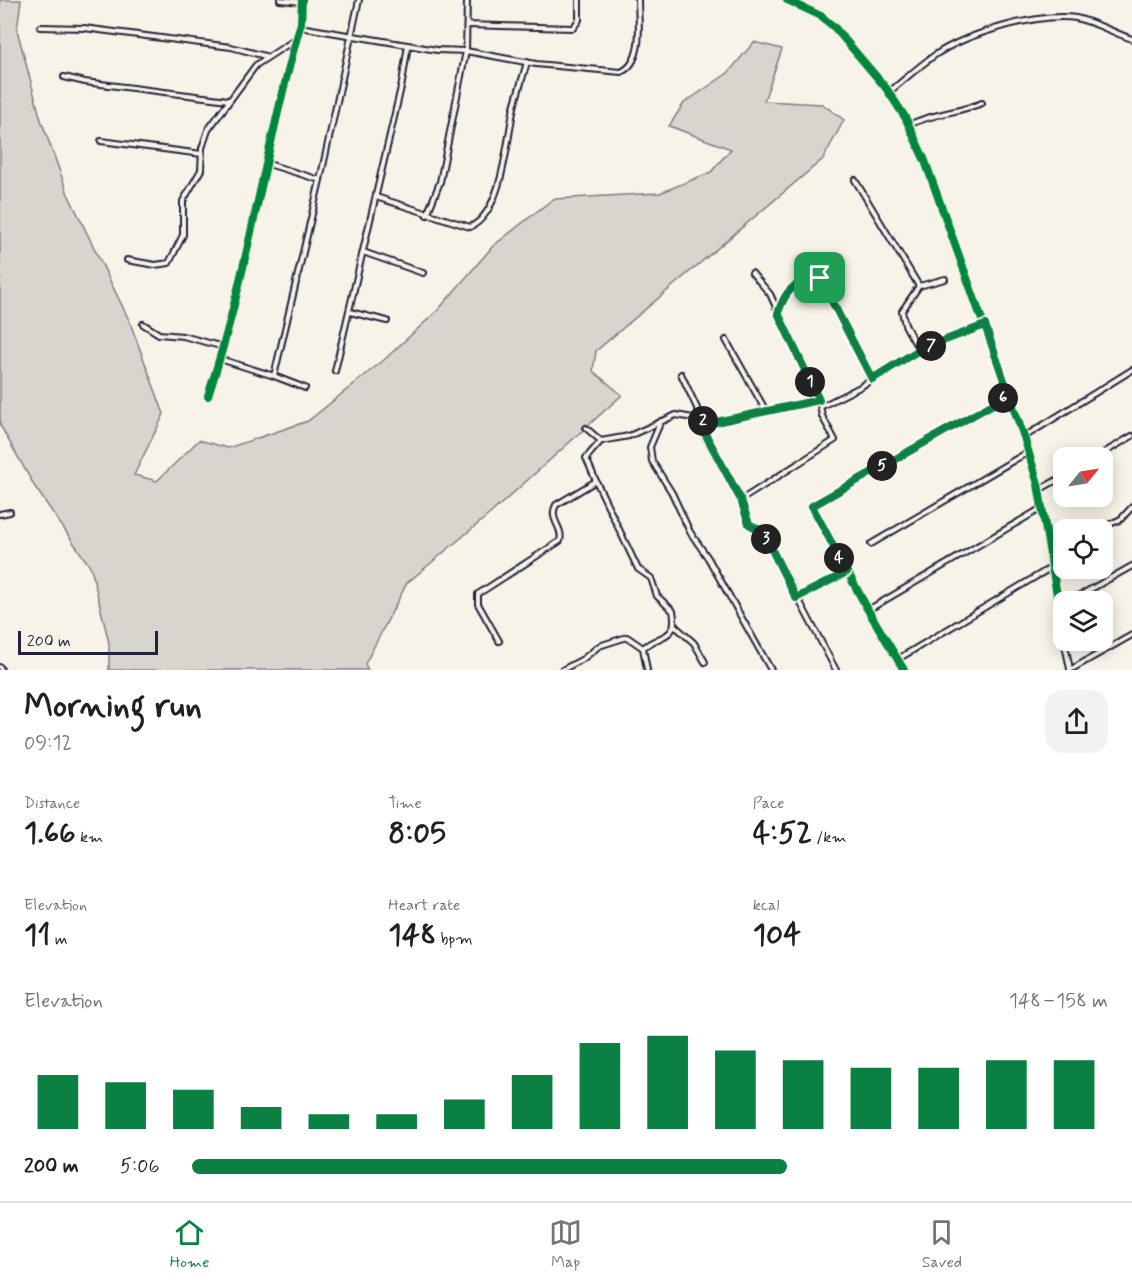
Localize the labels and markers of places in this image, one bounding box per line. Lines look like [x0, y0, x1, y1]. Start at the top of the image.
pin [794, 252, 845, 303]
pin: 7 [916, 331, 946, 361]
pin: 1 [795, 367, 825, 397]
pin: 6 [988, 383, 1018, 413]
pin: 2 [688, 406, 718, 436]
pin: 5 [867, 451, 897, 481]
pin: 3 [751, 524, 781, 554]
pin: 4 [824, 543, 854, 573]

